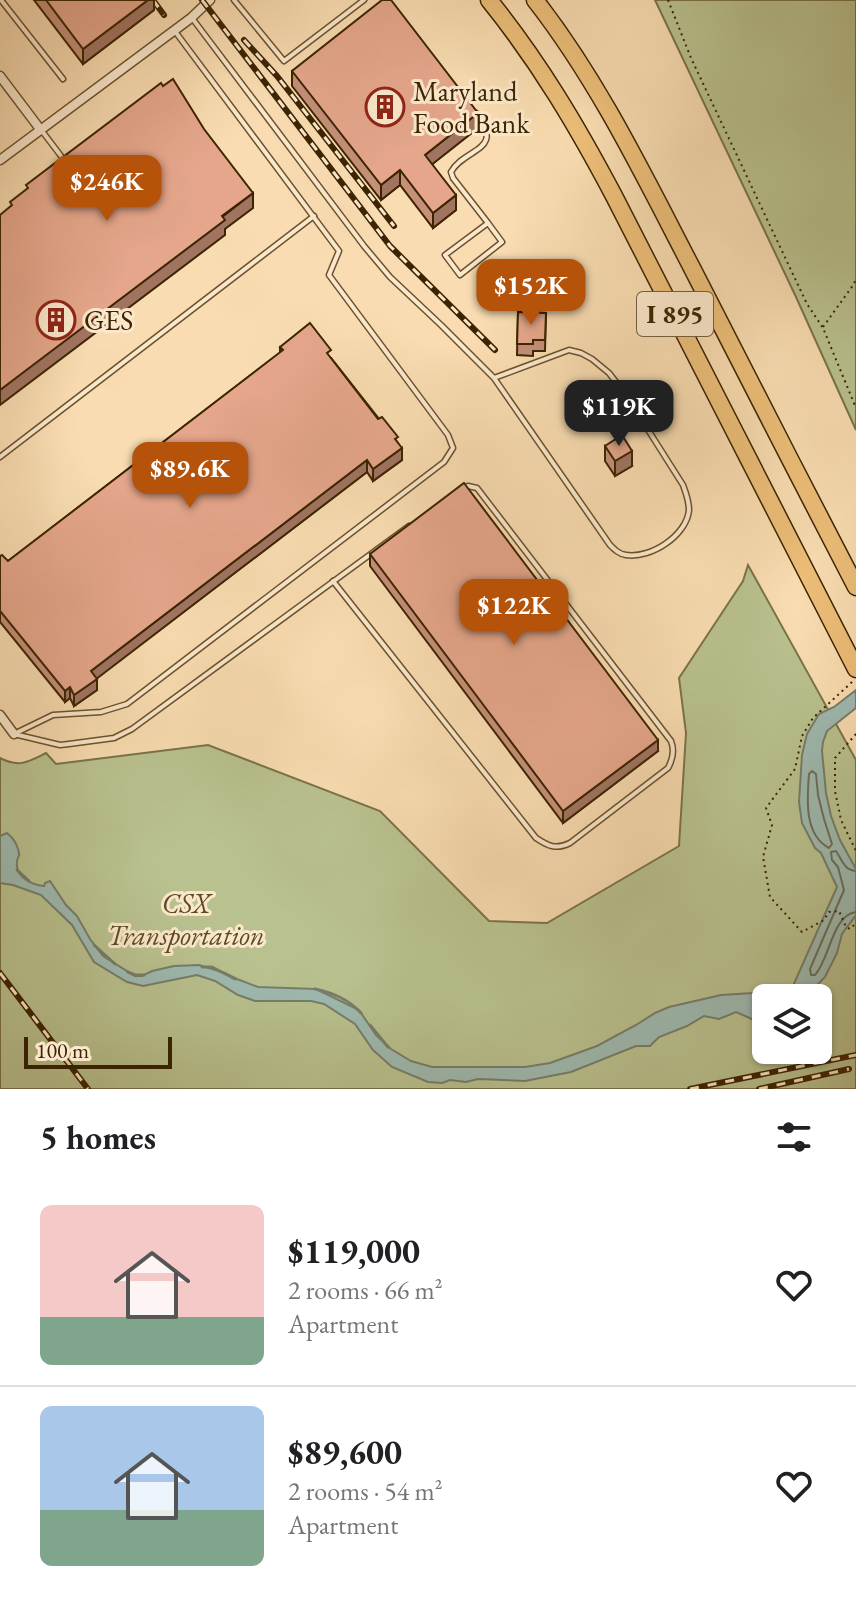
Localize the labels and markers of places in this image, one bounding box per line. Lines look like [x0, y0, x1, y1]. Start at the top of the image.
place label: Maryland Food Bank [413, 73, 530, 141]
building icon: Maryland Food Bank [364, 86, 406, 128]
pin: $246K [51, 155, 163, 223]
pin: $152K [475, 259, 587, 327]
building icon: GES [35, 299, 77, 341]
place label: GES [84, 302, 133, 338]
pin: $119K [563, 380, 675, 448]
pin: $89.6K [125, 442, 255, 510]
pin: $122K [458, 579, 570, 647]

